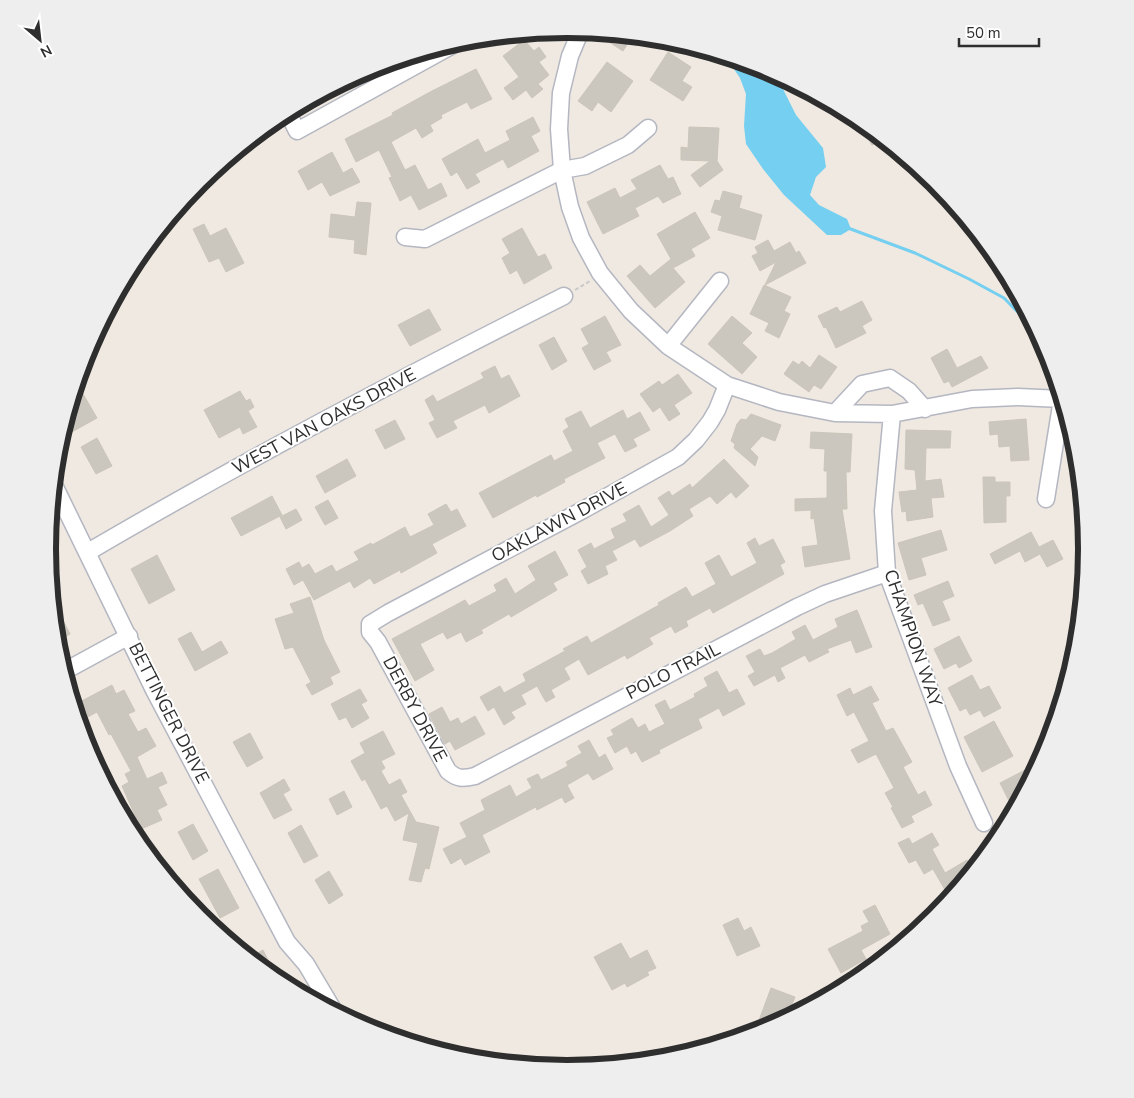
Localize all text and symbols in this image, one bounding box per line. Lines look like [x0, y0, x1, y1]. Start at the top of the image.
north arrow [15, 15, 65, 65]
scale bar [959, 15, 1039, 47]
text: 50 m [966, 23, 1001, 43]
text: N [37, 40, 55, 62]
street label: WEST VAN OAKS DRIVE [228, 362, 420, 480]
street label: OAKLAWN DRIVE [487, 476, 631, 568]
street label: CHAMPION WAY [878, 566, 948, 710]
street label: POLO TRAIL [622, 637, 724, 705]
street label: BETTINGER DRIVE [123, 638, 215, 788]
street label: DERBY DRIVE [377, 652, 453, 766]

